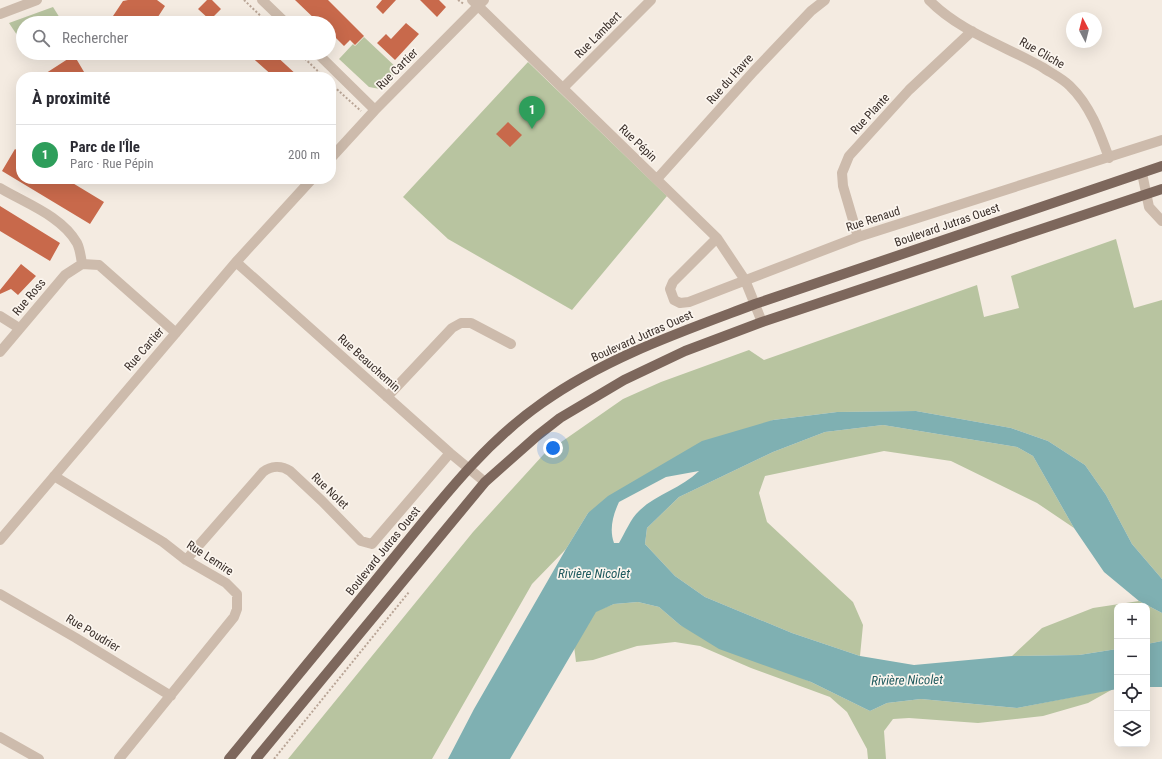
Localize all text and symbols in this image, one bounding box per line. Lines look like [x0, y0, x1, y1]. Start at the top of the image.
street label: Rue Lambert [572, 8, 625, 61]
north arrow [1066, 12, 1102, 48]
search box [16, 16, 336, 60]
icon: search [30, 27, 52, 49]
text: Rechercher [62, 29, 128, 47]
street label: Rue Cliche [1017, 34, 1067, 72]
street label: Rue Cartier [373, 45, 421, 93]
street label: Rue du Havre [704, 51, 756, 107]
text: À proximité [32, 88, 110, 108]
street label: Rue Plante [848, 90, 893, 137]
pin: 1 [519, 96, 545, 129]
street label: Rue Pépin [616, 122, 660, 165]
text: Parc de l'Île [70, 138, 140, 156]
text: 1 [42, 147, 48, 162]
text: 200 m [288, 147, 320, 162]
text: Parc · Rue Pépin [70, 156, 154, 171]
street label: Boulevard Jutras Ouest [893, 200, 1002, 250]
street label: Rue Renaud [844, 204, 902, 234]
street label: Rue Ross [10, 276, 48, 318]
street label: Boulevard Jutras Ouest [589, 307, 695, 365]
street label: Rue Cartier [121, 324, 167, 373]
street label: Rue Beauchemin [335, 331, 403, 395]
your location [543, 438, 563, 458]
street label: Rue Nolet [309, 470, 352, 512]
street label: Boulevard Jutras Ouest [343, 504, 423, 598]
street label: Rue Lemire [184, 538, 236, 578]
water label: Rivière Nicolet [558, 566, 630, 581]
map controls [1114, 603, 1150, 747]
button: + [1114, 603, 1150, 639]
street label: Rue Poudrier [63, 611, 123, 655]
button: − [1114, 639, 1150, 675]
water label: Rivière Nicolet [871, 672, 943, 688]
button: locate [1114, 675, 1150, 711]
button: layers [1114, 711, 1150, 747]

